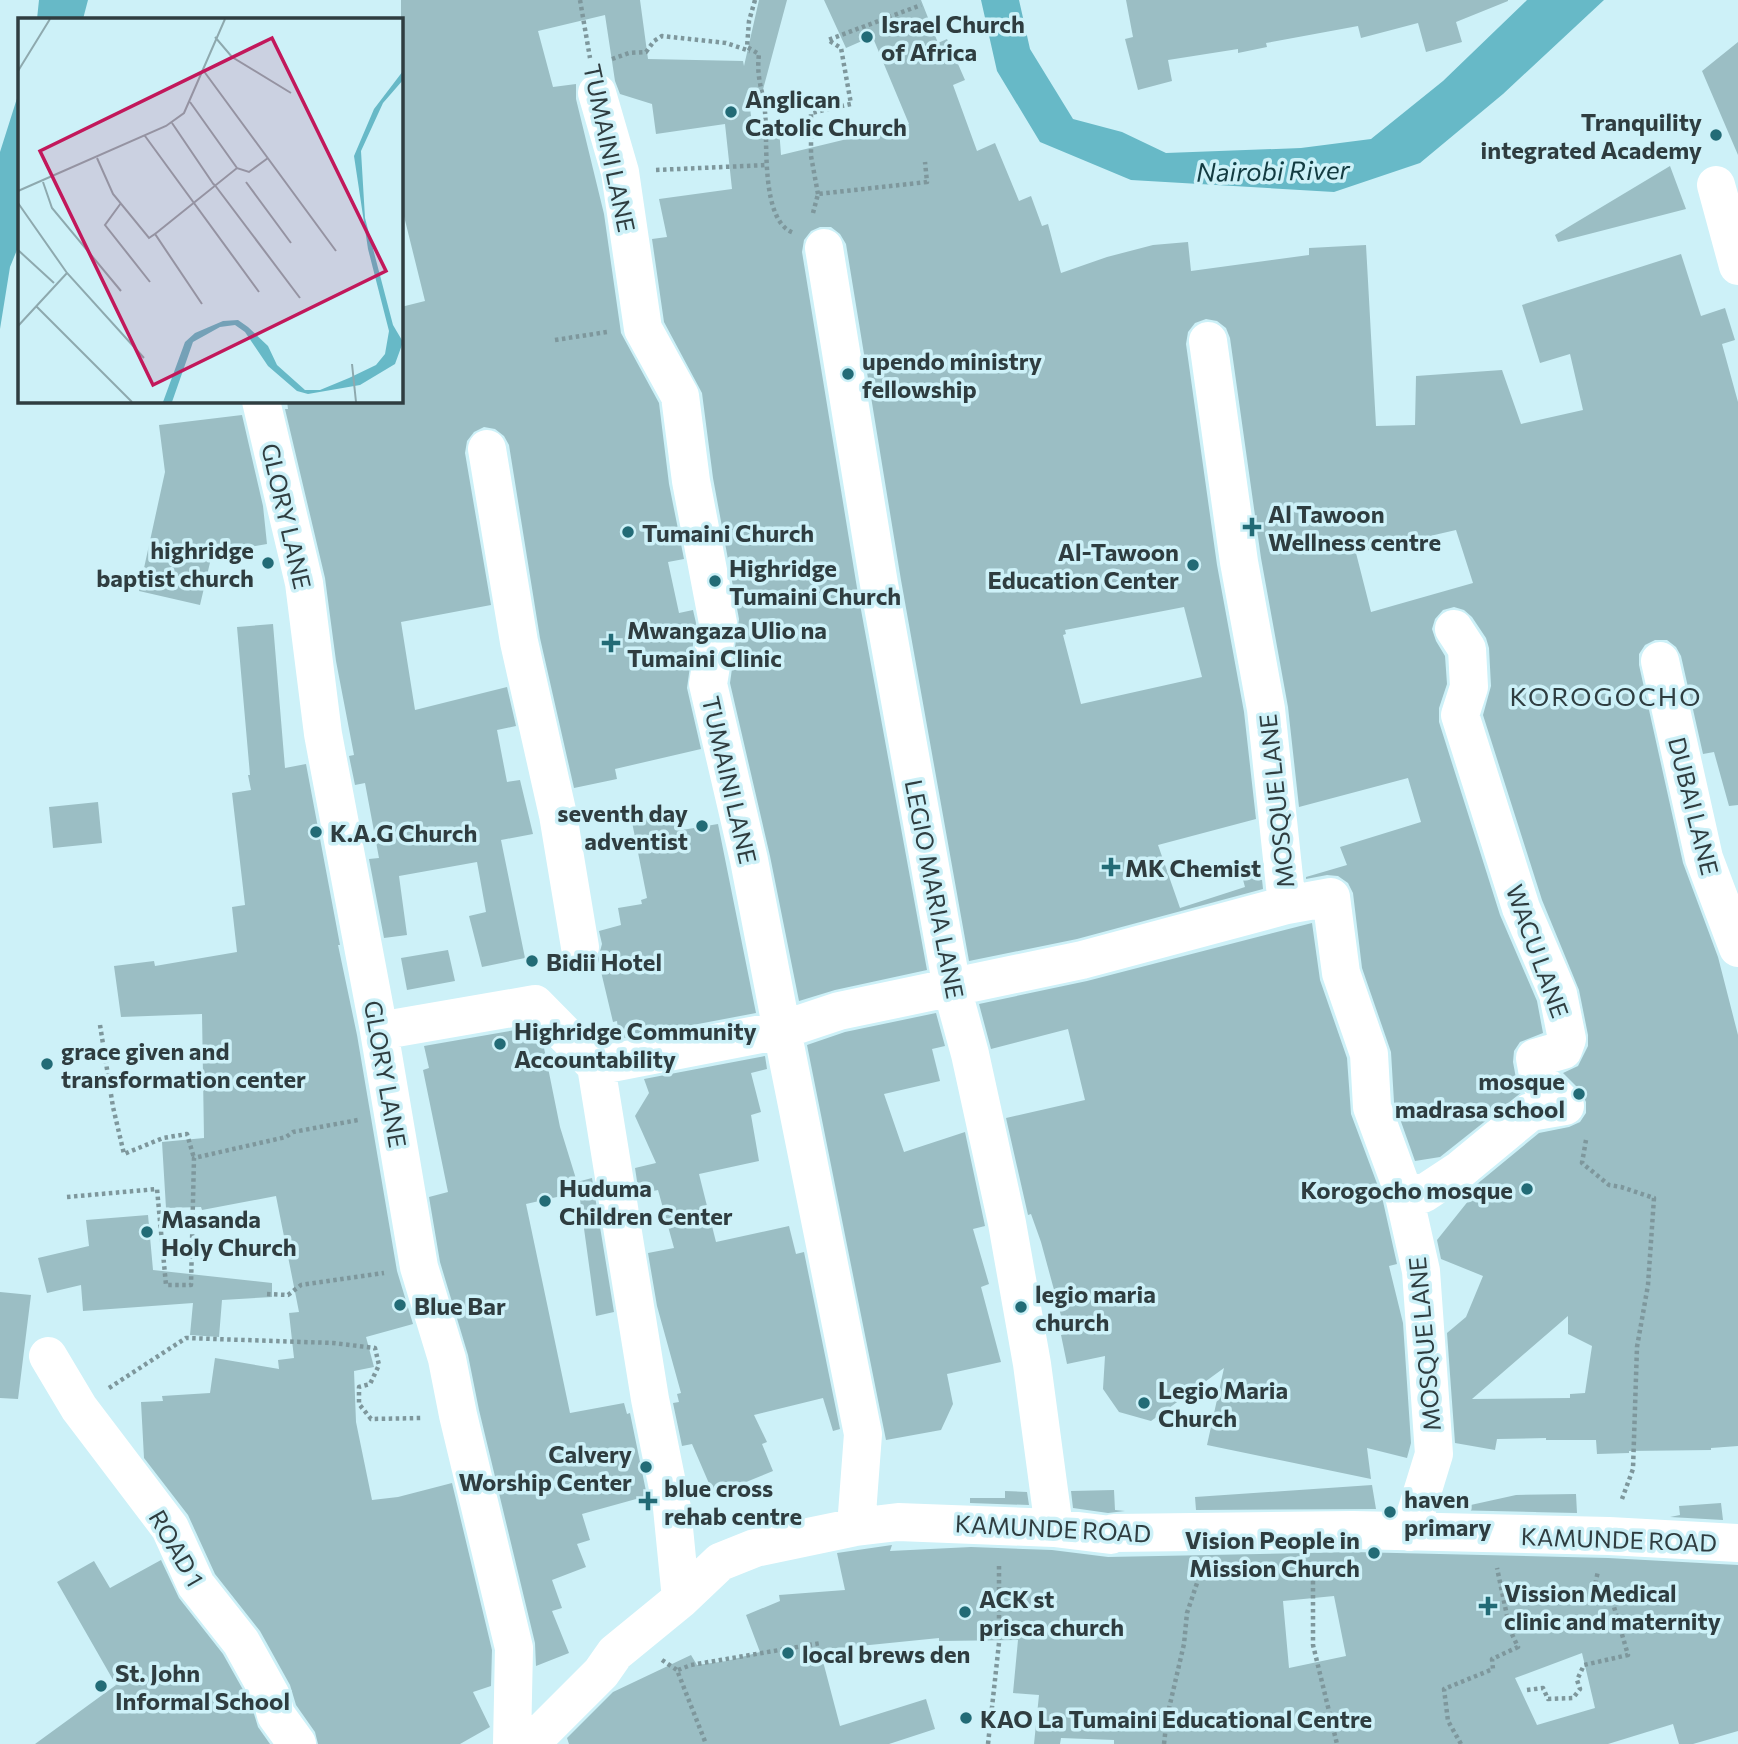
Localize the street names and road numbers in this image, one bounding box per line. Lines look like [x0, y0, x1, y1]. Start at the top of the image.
street label: TUMAINI LANE [578, 61, 642, 235]
street label: GLORY LANE [256, 440, 318, 592]
street label: TUMAINI LANE [697, 693, 763, 867]
street label: MOSQUE LANE [1252, 713, 1300, 889]
street label: DUBAI LANE [1663, 734, 1725, 878]
street label: LEGIO MARIA LANE [900, 777, 970, 1001]
street label: WACU LANE [1500, 880, 1576, 1022]
street label: GLORY LANE [359, 998, 413, 1150]
street label: MOSQUE LANE [1402, 1256, 1446, 1432]
street label: ROAD 1 [144, 1505, 210, 1591]
street label: KAMUNDE ROAD [954, 1508, 1152, 1548]
street label: KAMUNDE ROAD [1520, 1521, 1718, 1557]

